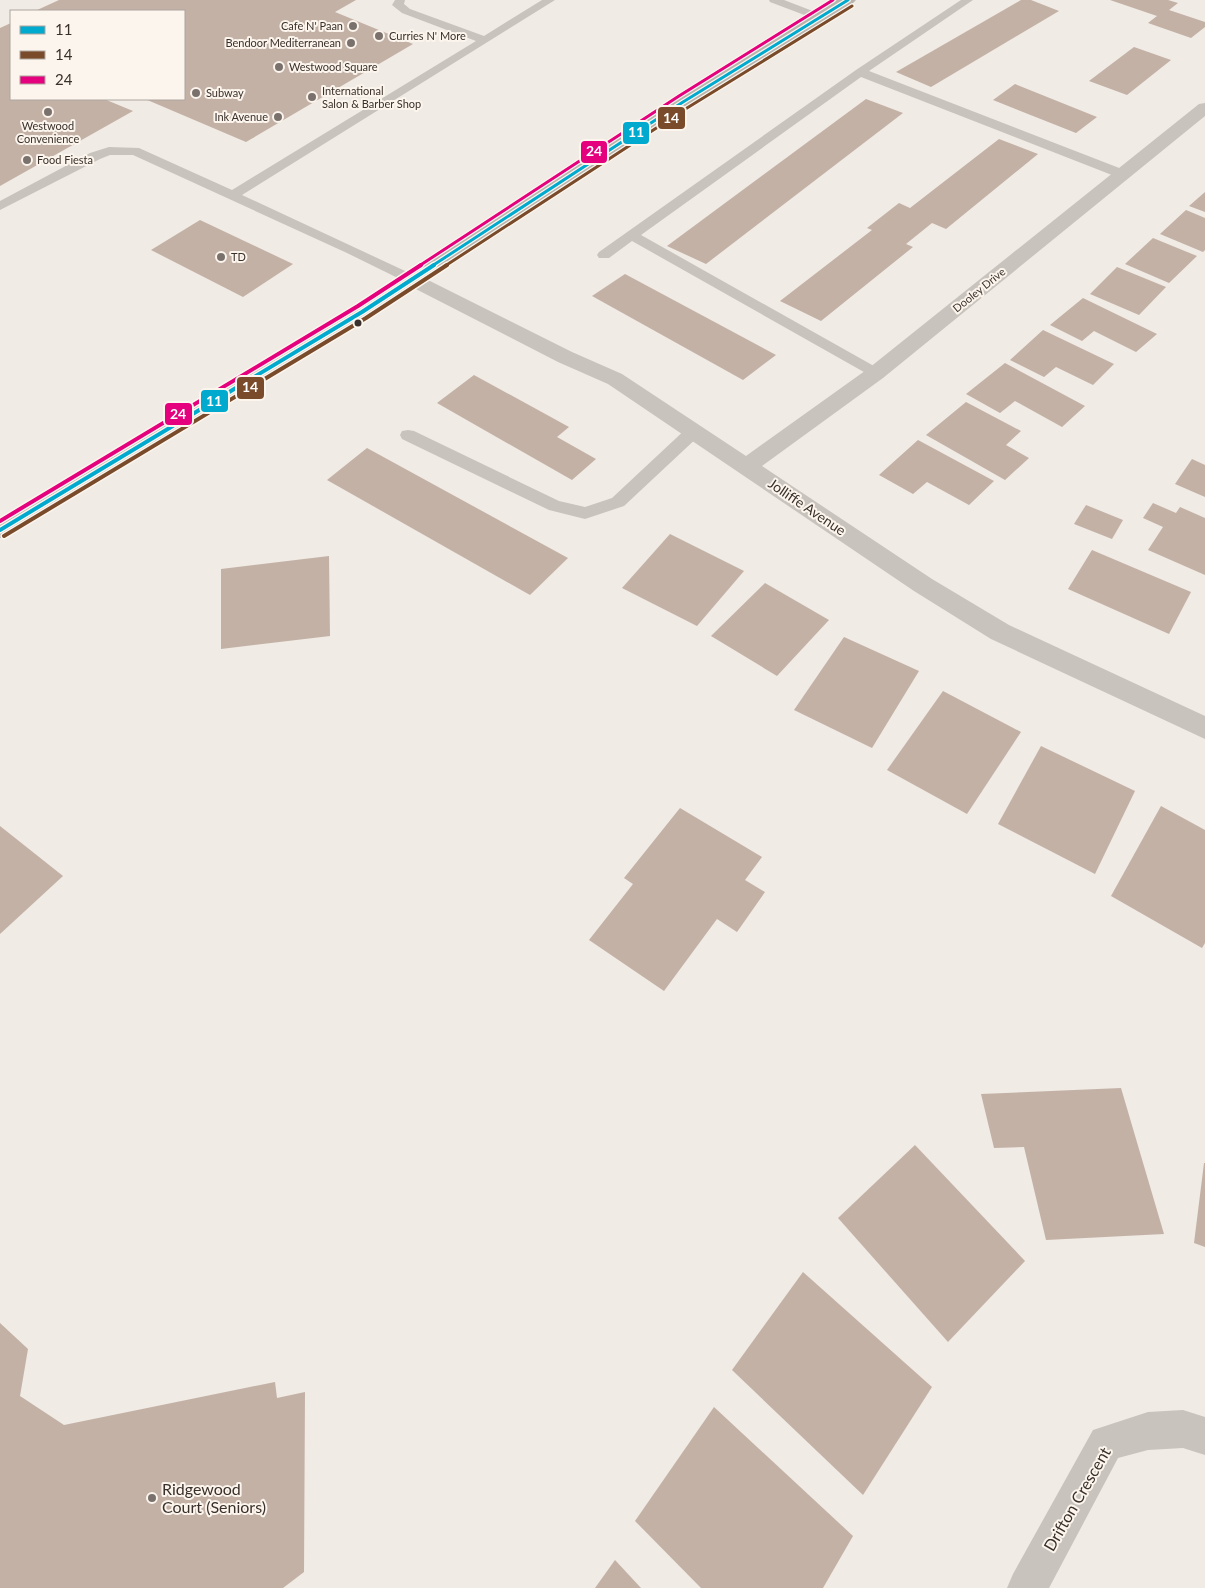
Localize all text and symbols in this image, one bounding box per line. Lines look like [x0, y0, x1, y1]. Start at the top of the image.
legend [10, 10, 185, 100]
place label: Cafe N' Paan [281, 19, 343, 32]
text: 11 [55, 20, 72, 38]
marker: Cafe N' Paan [347, 20, 359, 32]
place label: Curries N' More [389, 29, 466, 42]
marker: Curries N' More [373, 30, 385, 42]
place label: Bendoor Mediterranean [225, 36, 341, 49]
marker: Bendoor Mediterranean [345, 37, 357, 49]
text: 14 [55, 45, 73, 63]
place label: Westwood Square [289, 60, 378, 73]
marker: Westwood Square [273, 61, 285, 73]
text: 24 [55, 70, 73, 88]
place label: International Salon & Barber Shop [322, 84, 421, 110]
place label: Subway [206, 86, 244, 99]
marker: Subway [190, 87, 202, 99]
marker: International Salon & Barber Shop [306, 91, 318, 103]
marker: Westwood Convenience [42, 106, 54, 118]
line badge: 14 [657, 106, 686, 130]
text: 14 [663, 109, 679, 126]
place label: Ink Avenue [214, 110, 268, 123]
marker: Ink Avenue [272, 111, 284, 123]
place label: Westwood Convenience [17, 119, 79, 145]
line badge: 11 [622, 121, 650, 145]
text: 11 [628, 123, 644, 140]
line badge: 24 [580, 140, 608, 164]
text: 24 [586, 142, 602, 159]
place label: Food Fiesta [37, 153, 93, 166]
marker: Food Fiesta [21, 154, 33, 166]
place label: TD [231, 250, 246, 263]
marker: TD [215, 251, 227, 263]
street label: Dooley Drive [950, 264, 1008, 315]
unlabelled marker [353, 318, 363, 328]
line badge: 14 [236, 376, 265, 400]
text: 14 [242, 378, 258, 395]
line badge: 11 [200, 389, 229, 413]
text: 11 [206, 392, 222, 409]
line badge: 24 [164, 402, 193, 426]
text: 24 [170, 405, 186, 422]
street label: Jolliffe Avenue [765, 475, 849, 539]
street label: Drifton Crescent [1039, 1443, 1114, 1554]
place label: Ridgewood Court (Seniors) [162, 1479, 266, 1516]
marker: Ridgewood Court (Seniors) [146, 1492, 158, 1504]

